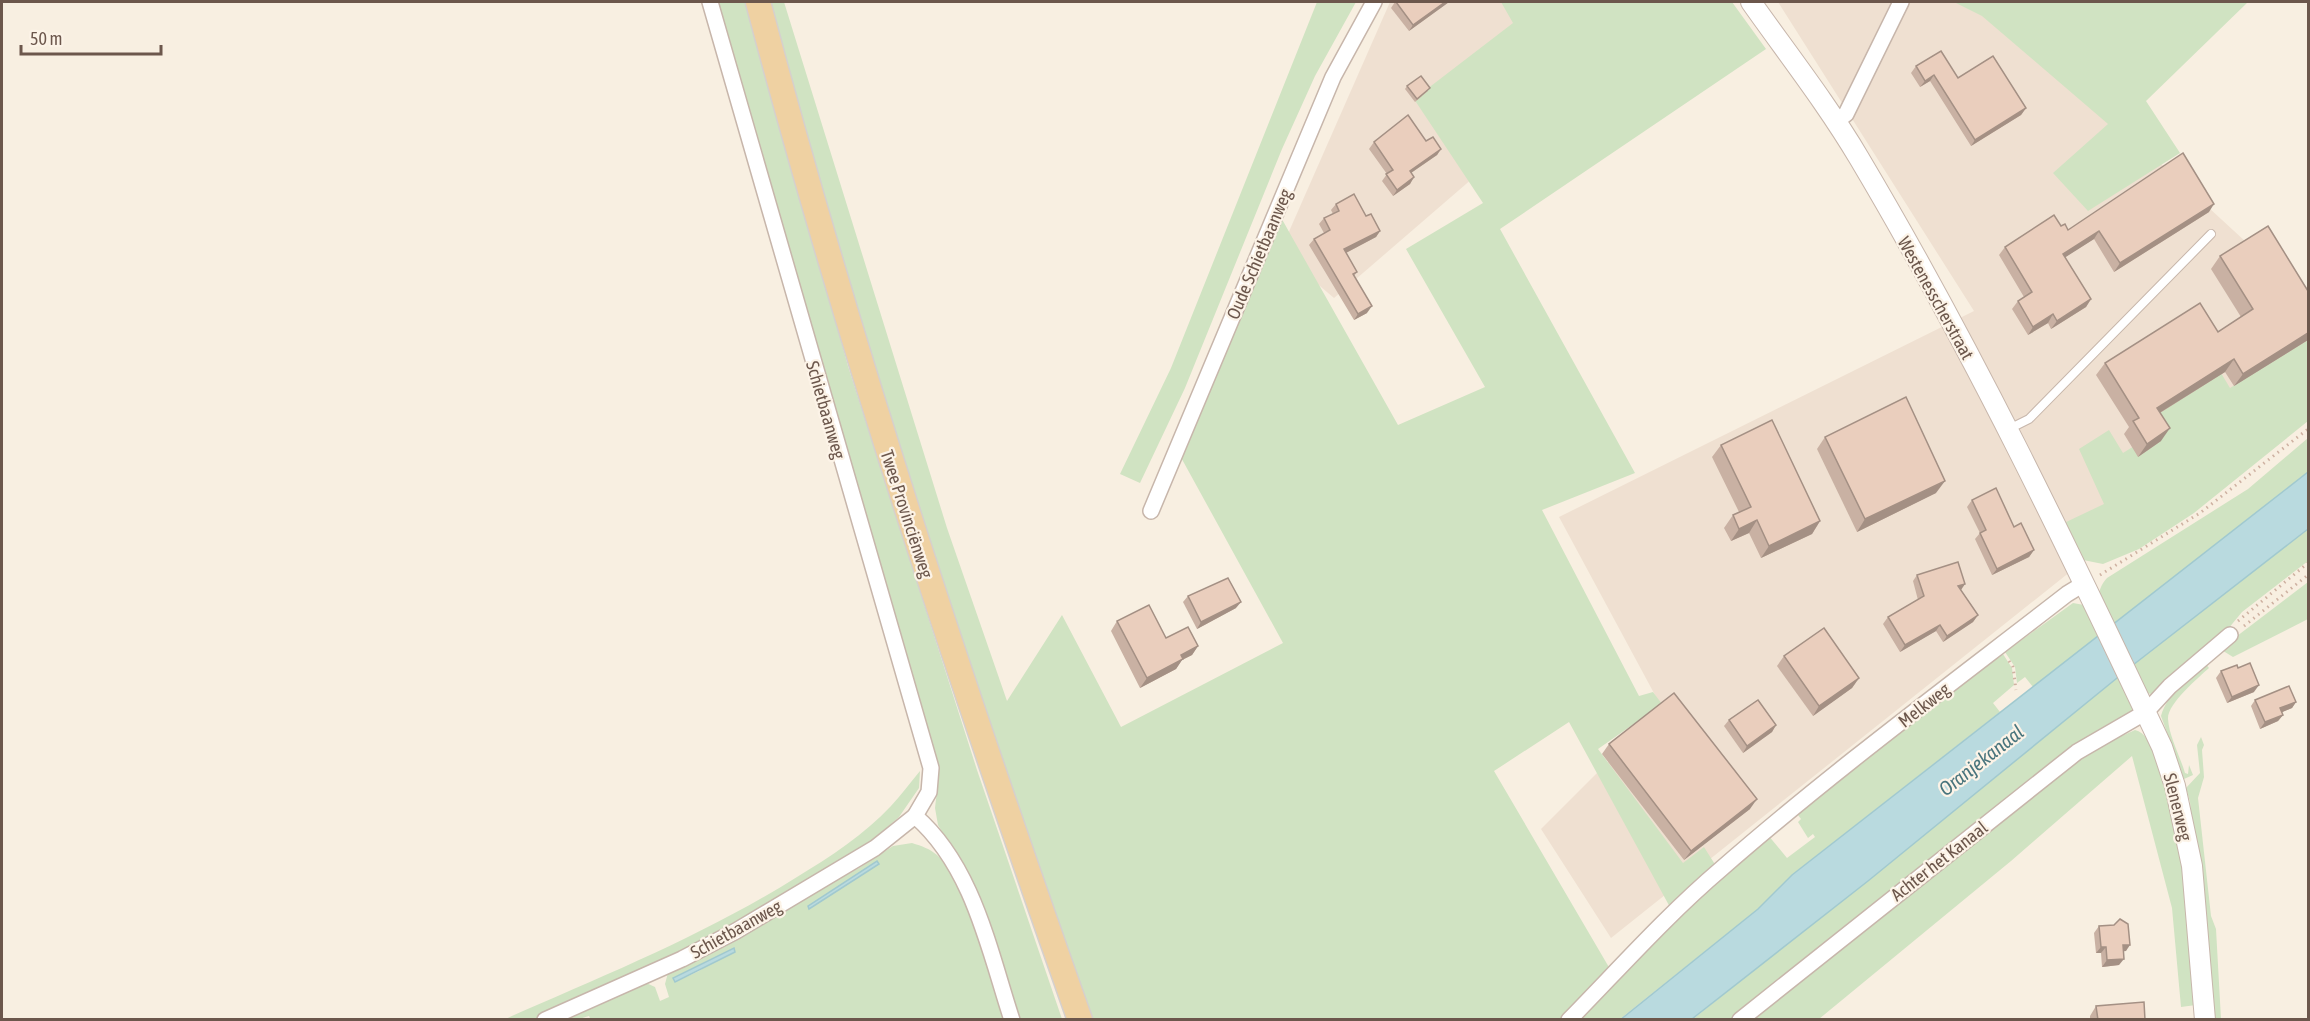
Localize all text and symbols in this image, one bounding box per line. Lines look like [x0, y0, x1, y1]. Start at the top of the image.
scale bar [21, 18, 160, 56]
text: 50 m [30, 28, 62, 49]
street label: Oude Schietbaanweg [1222, 186, 1296, 322]
street label: Westenesscherstraat [1894, 233, 1978, 363]
street label: Schietbaanweg [802, 359, 850, 462]
street label: Twee Provinciënweg [876, 447, 938, 581]
street label: Melkweg [1894, 678, 1954, 732]
water label: Oranjekanaal [1934, 720, 2028, 800]
street label: Slenerweg [2159, 771, 2197, 843]
street label: Achter het Kanaal [1887, 817, 1992, 905]
street label: Schietbaanweg [687, 895, 785, 963]

